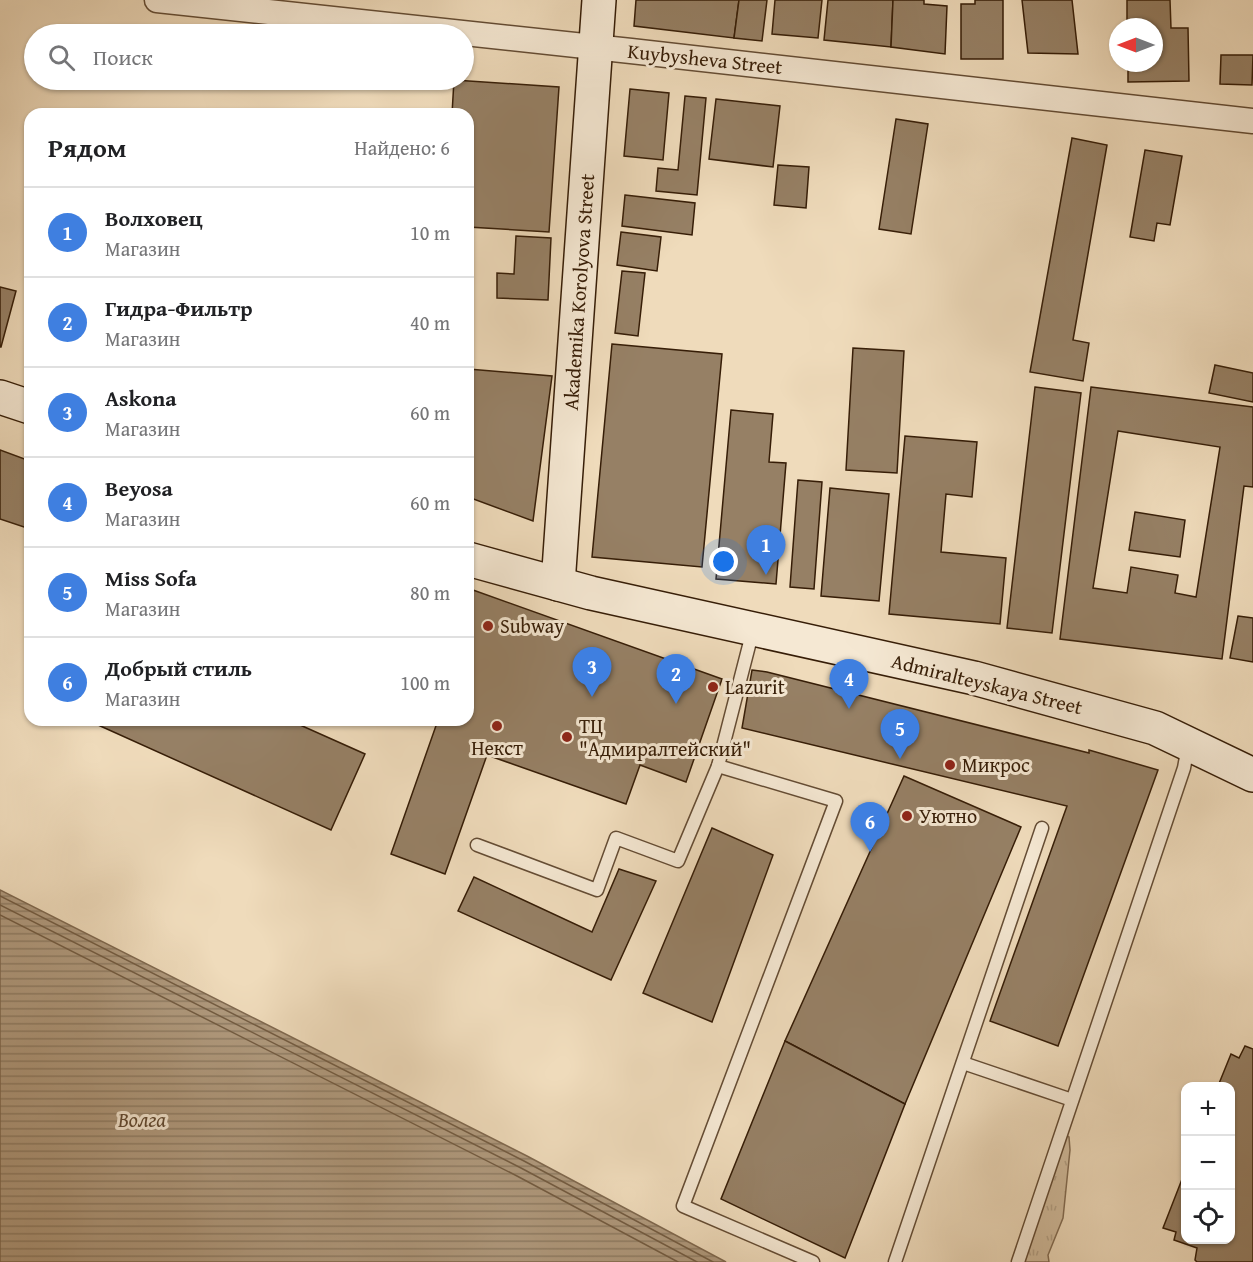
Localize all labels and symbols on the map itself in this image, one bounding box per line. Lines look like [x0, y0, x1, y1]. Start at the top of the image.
north arrow [1109, 18, 1163, 72]
street label: Kuybysheva Street [626, 36, 784, 81]
street label: Akademika Korolyova Street [556, 173, 601, 411]
pin: 1 [746, 526, 786, 575]
your location [709, 547, 738, 576]
place label: Subway [500, 611, 564, 640]
marker: Subway [481, 619, 495, 633]
street label: Admiralteyskaya Street [889, 646, 1086, 721]
pin: 3 [572, 648, 612, 697]
pin: 2 [656, 654, 696, 704]
pin: 4 [830, 660, 868, 709]
place label: Lazurit [725, 672, 785, 701]
marker: Lazurit [706, 680, 720, 694]
pin: 5 [880, 710, 920, 759]
place label: ТЦ "Адмиралтейский" [579, 711, 751, 763]
marker: Некст [490, 719, 504, 733]
marker: ТЦ "Адмиралтейский" [560, 730, 574, 744]
place label: Некст [471, 733, 523, 762]
place label: Микрос [962, 750, 1030, 779]
marker: Микрос [943, 758, 957, 772]
place label: Уютно [919, 801, 977, 830]
pin: 6 [850, 802, 890, 852]
marker: Уютно [900, 809, 914, 823]
water label: Волга [117, 1104, 166, 1135]

